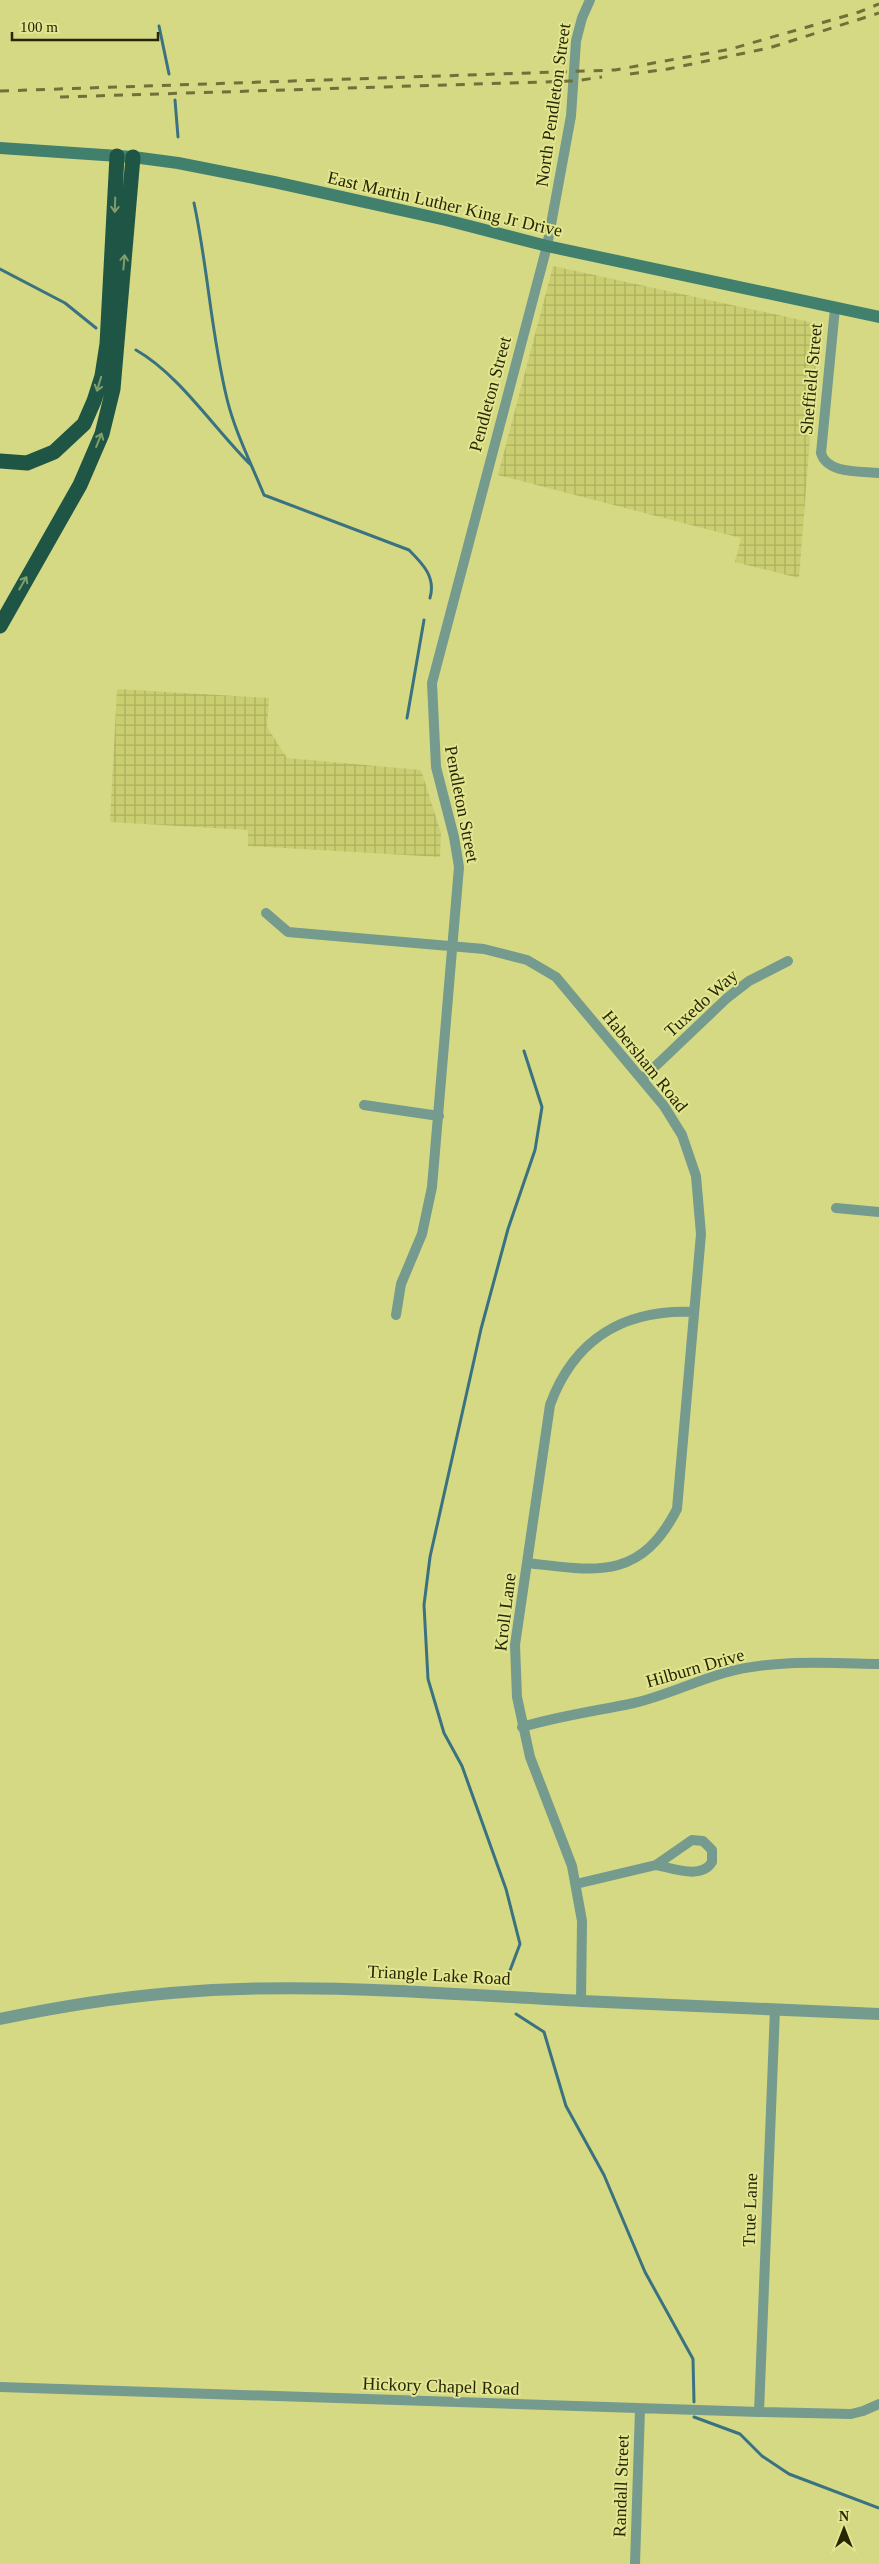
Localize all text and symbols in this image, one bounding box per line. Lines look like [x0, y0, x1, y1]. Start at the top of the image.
scale bar [12, 10, 159, 42]
text: 100 m [20, 19, 58, 35]
street label: North Pendleton Street [532, 22, 574, 188]
street label: East Martin Luther King Jr Drive [326, 167, 564, 241]
one-way arrow [110, 196, 120, 212]
one-way arrow [119, 255, 129, 271]
street label: Sheffield Street [796, 322, 826, 436]
street label: Pendleton Street [465, 334, 515, 454]
one-way arrow [94, 375, 104, 391]
one-way arrow [95, 433, 104, 448]
one-way arrow [19, 577, 29, 591]
street label: Pendleton Street [441, 744, 483, 864]
street label: Tuxedo Way [660, 965, 742, 1041]
street label: Habersham Road [598, 1006, 692, 1116]
street label: Kroll Lane [490, 1572, 520, 1652]
street label: Hilburn Drive [643, 1644, 747, 1692]
street label: Triangle Lake Road [367, 1961, 511, 1989]
street label: True Lane [739, 2173, 761, 2247]
street label: Hickory Chapel Road [362, 2373, 520, 2399]
street label: Randall Street [609, 2434, 633, 2538]
north arrow [819, 2504, 869, 2554]
text: N [839, 2509, 849, 2524]

